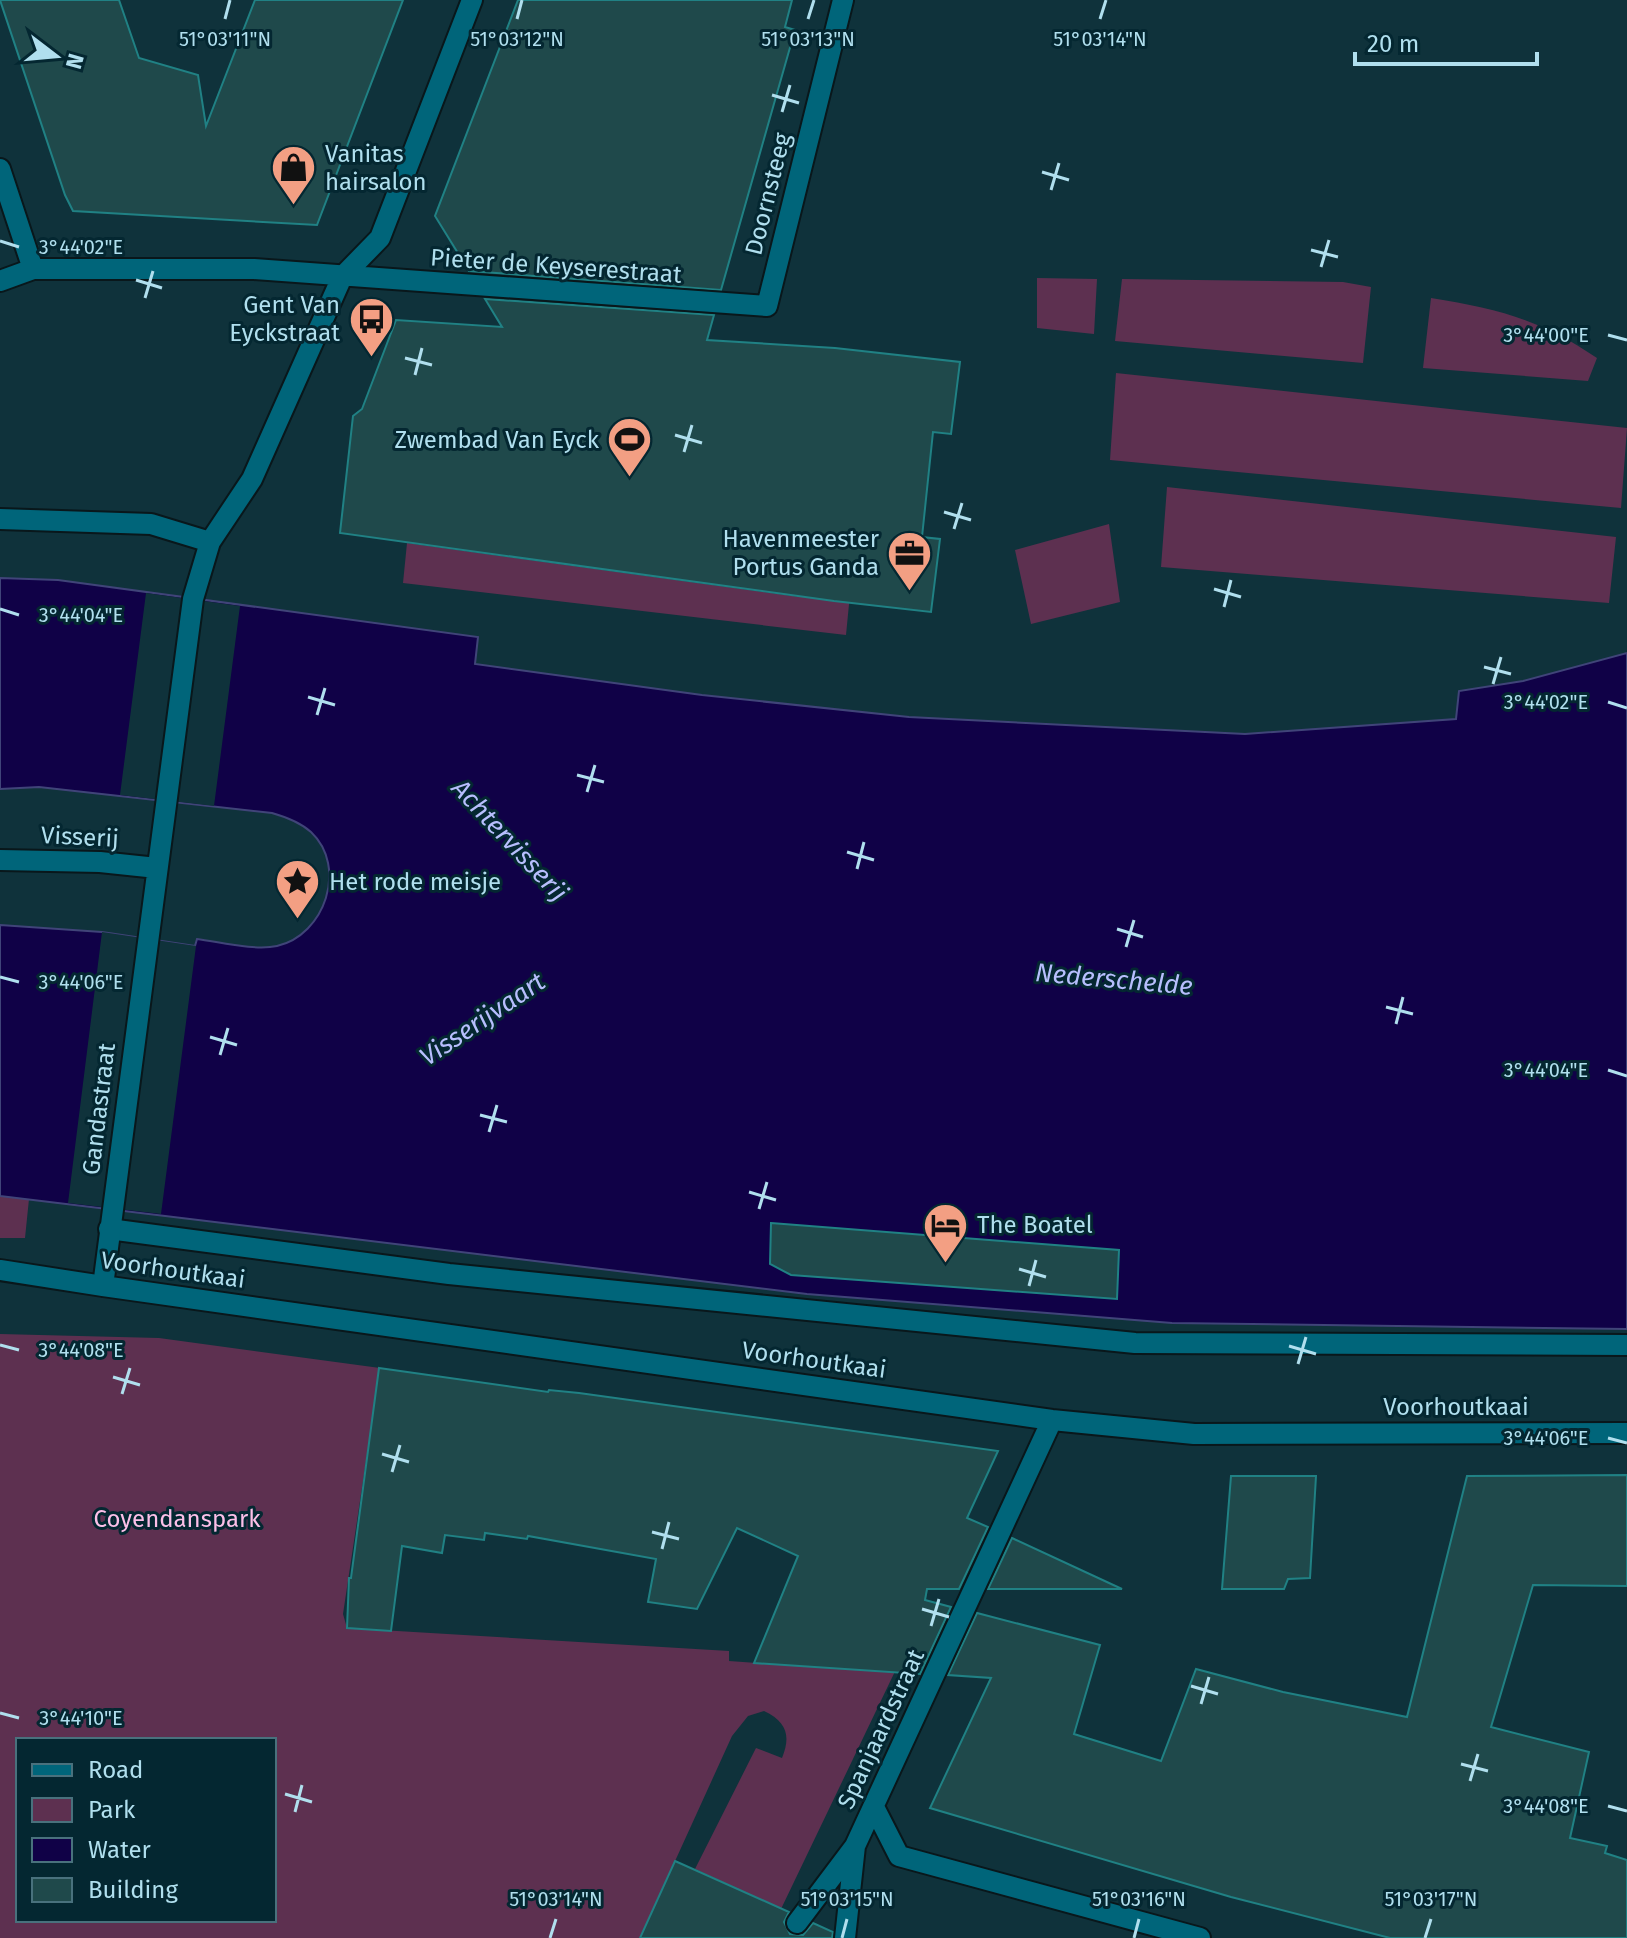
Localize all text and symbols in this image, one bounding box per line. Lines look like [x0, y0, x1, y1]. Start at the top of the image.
north arrow [16, 16, 96, 96]
scale bar [1355, 16, 1537, 66]
text: 51°03'11"N [179, 27, 271, 51]
text: 51°03'12"N [470, 27, 564, 51]
text: 51°03'13"N [761, 27, 855, 51]
text: 51°03'14"N [1053, 27, 1147, 51]
text: 20 m [1367, 30, 1419, 58]
text: N [60, 51, 90, 72]
street label: Doornsteeg [739, 129, 797, 258]
place label: Vanitas hairsalon [325, 140, 427, 196]
shop icon: Vanitas hairsalon [270, 144, 318, 207]
text: 3°44'02"E [39, 235, 123, 259]
street label: Pieter de Keyserestraat [429, 243, 683, 289]
place label: Gent Van Eyckstraat [229, 291, 340, 347]
bus stop icon: Gent Van Eyckstraat [347, 295, 395, 358]
text: 3°44'00"E [1503, 323, 1589, 347]
sports icon: Zwembad Van Eyck [606, 416, 654, 479]
place label: Zwembad Van Eyck [394, 426, 600, 454]
place label: Havenmeester Portus Ganda [723, 525, 880, 581]
office icon: Havenmeester Portus Ganda [886, 529, 934, 592]
text: 3°44'04"E [39, 603, 123, 627]
text: 3°44'02"E [1504, 690, 1588, 714]
water label: Achtervisserij [445, 772, 574, 908]
street label: Visserij [40, 821, 120, 853]
place icon: Het rode meisje [274, 858, 322, 921]
place label: Het rode meisje [329, 868, 501, 896]
water label: Nederschelde [1034, 957, 1194, 1002]
water label: Visserijvaart [414, 966, 551, 1073]
text: 3°44'06"E [39, 970, 124, 994]
street label: Gandastraat [77, 1041, 121, 1176]
text: 3°44'04"E [1504, 1058, 1588, 1082]
hotel icon: The Boatel [922, 1201, 970, 1264]
place label: The Boatel [977, 1211, 1093, 1239]
street label: Voorhoutkaai [99, 1246, 247, 1294]
street label: Voorhoutkaai [740, 1336, 888, 1384]
text: 3°44'08"E [38, 1338, 124, 1362]
street label: Voorhoutkaai [1383, 1393, 1529, 1421]
text: 3°44'06"E [1504, 1426, 1589, 1450]
park label: Coyendanspark [93, 1505, 261, 1533]
street label: Spanjaardstraat [832, 1644, 930, 1813]
text: 3°44'10"E [39, 1706, 123, 1730]
legend [16, 1738, 276, 1922]
text: Road [88, 1756, 143, 1784]
text: 3°44'08"E [1503, 1794, 1589, 1818]
text: Park [88, 1796, 136, 1824]
text: Water [88, 1836, 152, 1864]
text: Building [88, 1876, 178, 1904]
text: 51°03'14"N [509, 1887, 603, 1911]
text: 51°03'15"N [800, 1887, 894, 1911]
text: 51°03'16"N [1092, 1887, 1186, 1911]
text: 51°03'17"N [1385, 1887, 1477, 1911]

